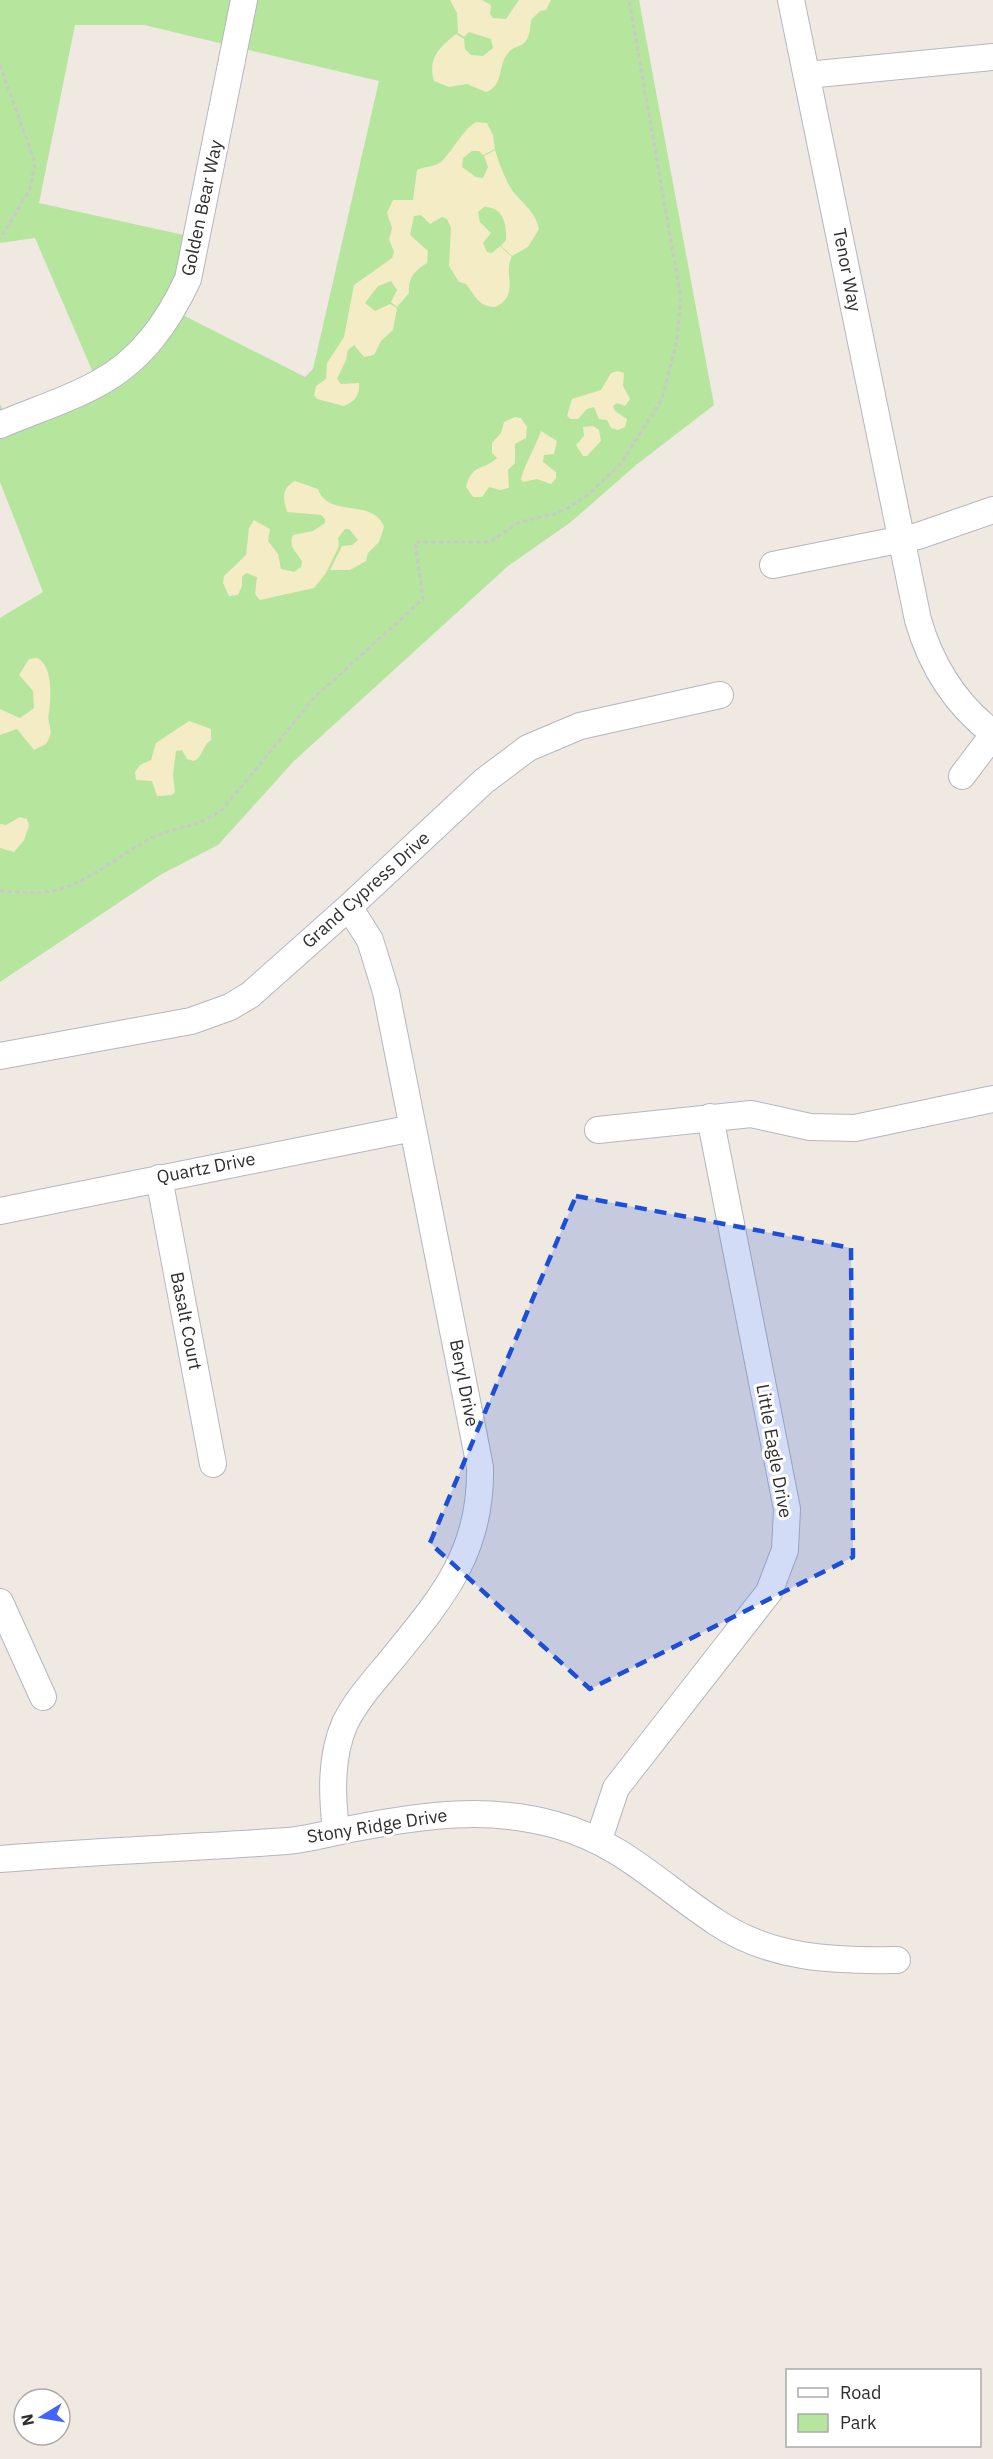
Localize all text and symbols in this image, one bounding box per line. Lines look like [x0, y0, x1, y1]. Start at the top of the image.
street label: Golden Bear Way [176, 138, 227, 278]
street label: Tenor Way [828, 226, 867, 314]
street label: Grand Cypress Drive [297, 826, 434, 953]
street label: Quartz Drive [155, 1147, 257, 1188]
street label: Basalt Court [166, 1270, 207, 1372]
street label: Beryl Drive [445, 1337, 484, 1429]
street label: Little Eagle Drive [751, 1382, 798, 1520]
street label: Stony Ridge Drive [305, 1803, 449, 1848]
legend [786, 2369, 981, 2447]
text: Road [840, 2381, 881, 2404]
north arrow [12, 2387, 72, 2447]
text: Park [840, 2411, 877, 2434]
text: N [16, 2412, 38, 2427]

